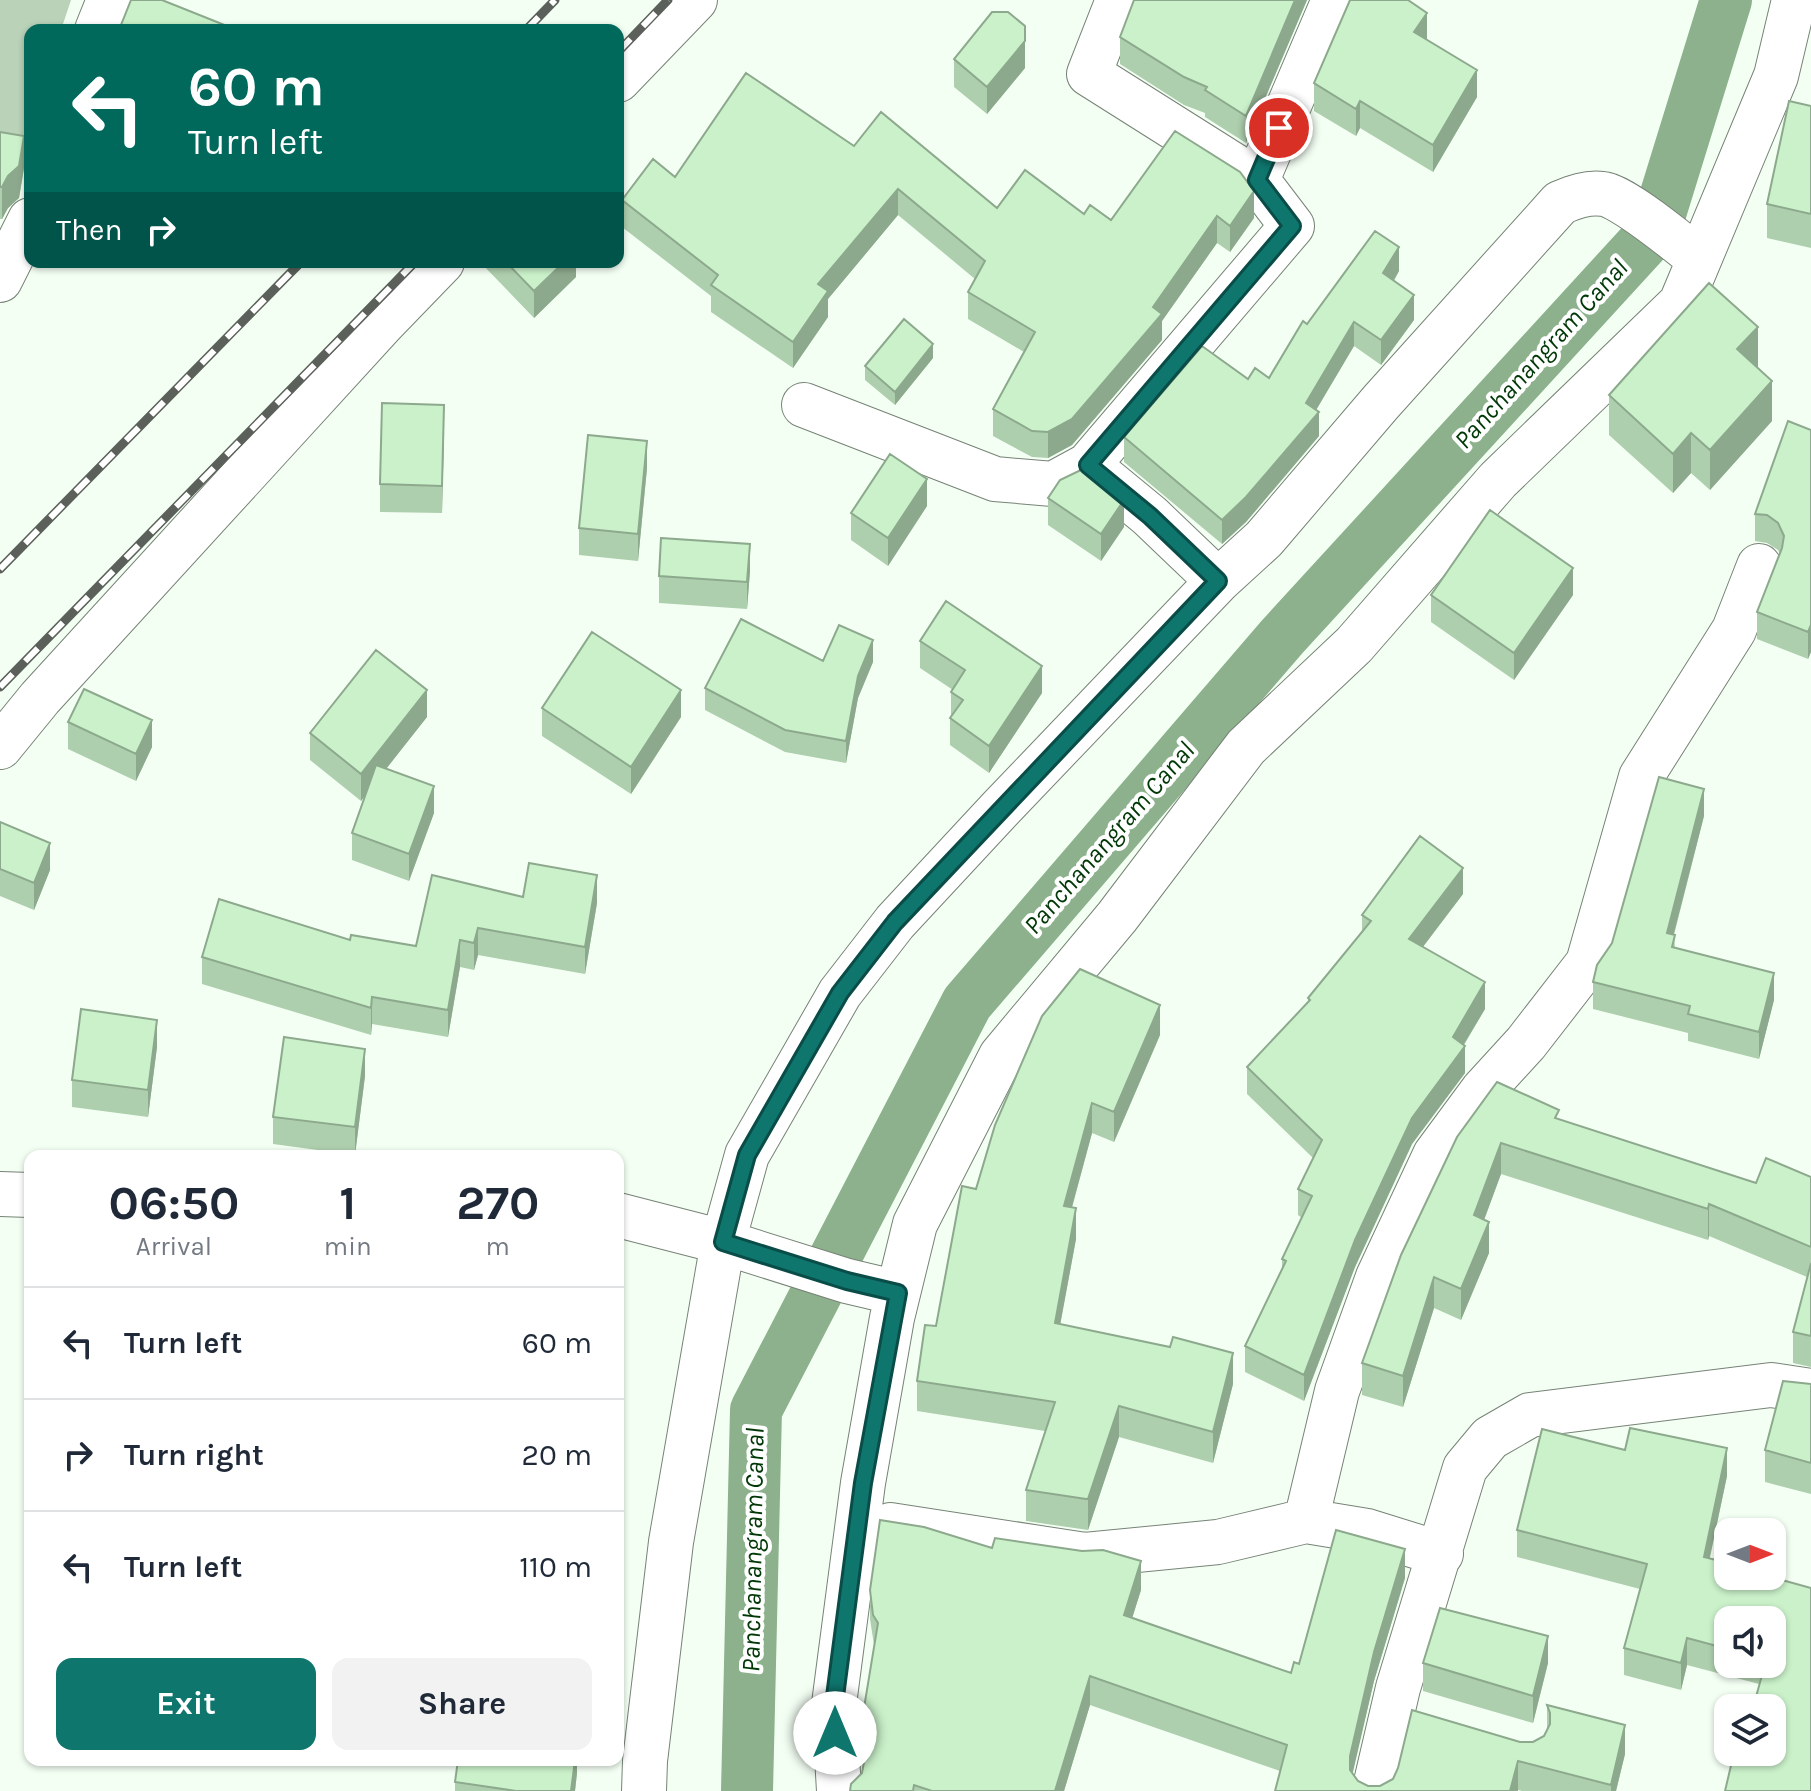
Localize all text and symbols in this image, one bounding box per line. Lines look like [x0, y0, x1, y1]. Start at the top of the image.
text: 60 m [188, 54, 325, 119]
icon: left [56, 56, 160, 160]
pin [1245, 94, 1313, 162]
icon: arrive [1257, 106, 1301, 150]
text: Turn left [188, 121, 323, 163]
icon: right [139, 208, 183, 252]
text: Then [56, 212, 123, 248]
water label: Panchanangram Canal [1448, 253, 1634, 455]
water label: Panchanangram Canal [1017, 735, 1201, 941]
text: 06:50 [109, 1175, 239, 1231]
text: 1 [339, 1175, 356, 1231]
text: 270 [456, 1175, 539, 1231]
text: Arrival [136, 1231, 212, 1262]
text: min [324, 1231, 372, 1262]
text: m [486, 1231, 510, 1262]
icon: left [56, 1321, 100, 1365]
text: Turn left [124, 1325, 242, 1361]
text: 60 m [522, 1325, 592, 1361]
water label: Panchanangram Canal [735, 1427, 771, 1673]
icon: right [56, 1433, 100, 1477]
text: Turn right [124, 1437, 264, 1473]
text: 20 m [522, 1437, 592, 1473]
north arrow [1714, 1518, 1786, 1590]
map controls [1714, 1518, 1786, 1766]
icon: left [56, 1545, 100, 1589]
text: Turn left [124, 1549, 242, 1585]
text: 110 m [519, 1549, 592, 1585]
button: sound [1714, 1606, 1786, 1678]
button: Exit [56, 1658, 316, 1750]
button: Share [332, 1658, 592, 1750]
position arrow [793, 1691, 877, 1775]
button: layers [1714, 1694, 1786, 1766]

